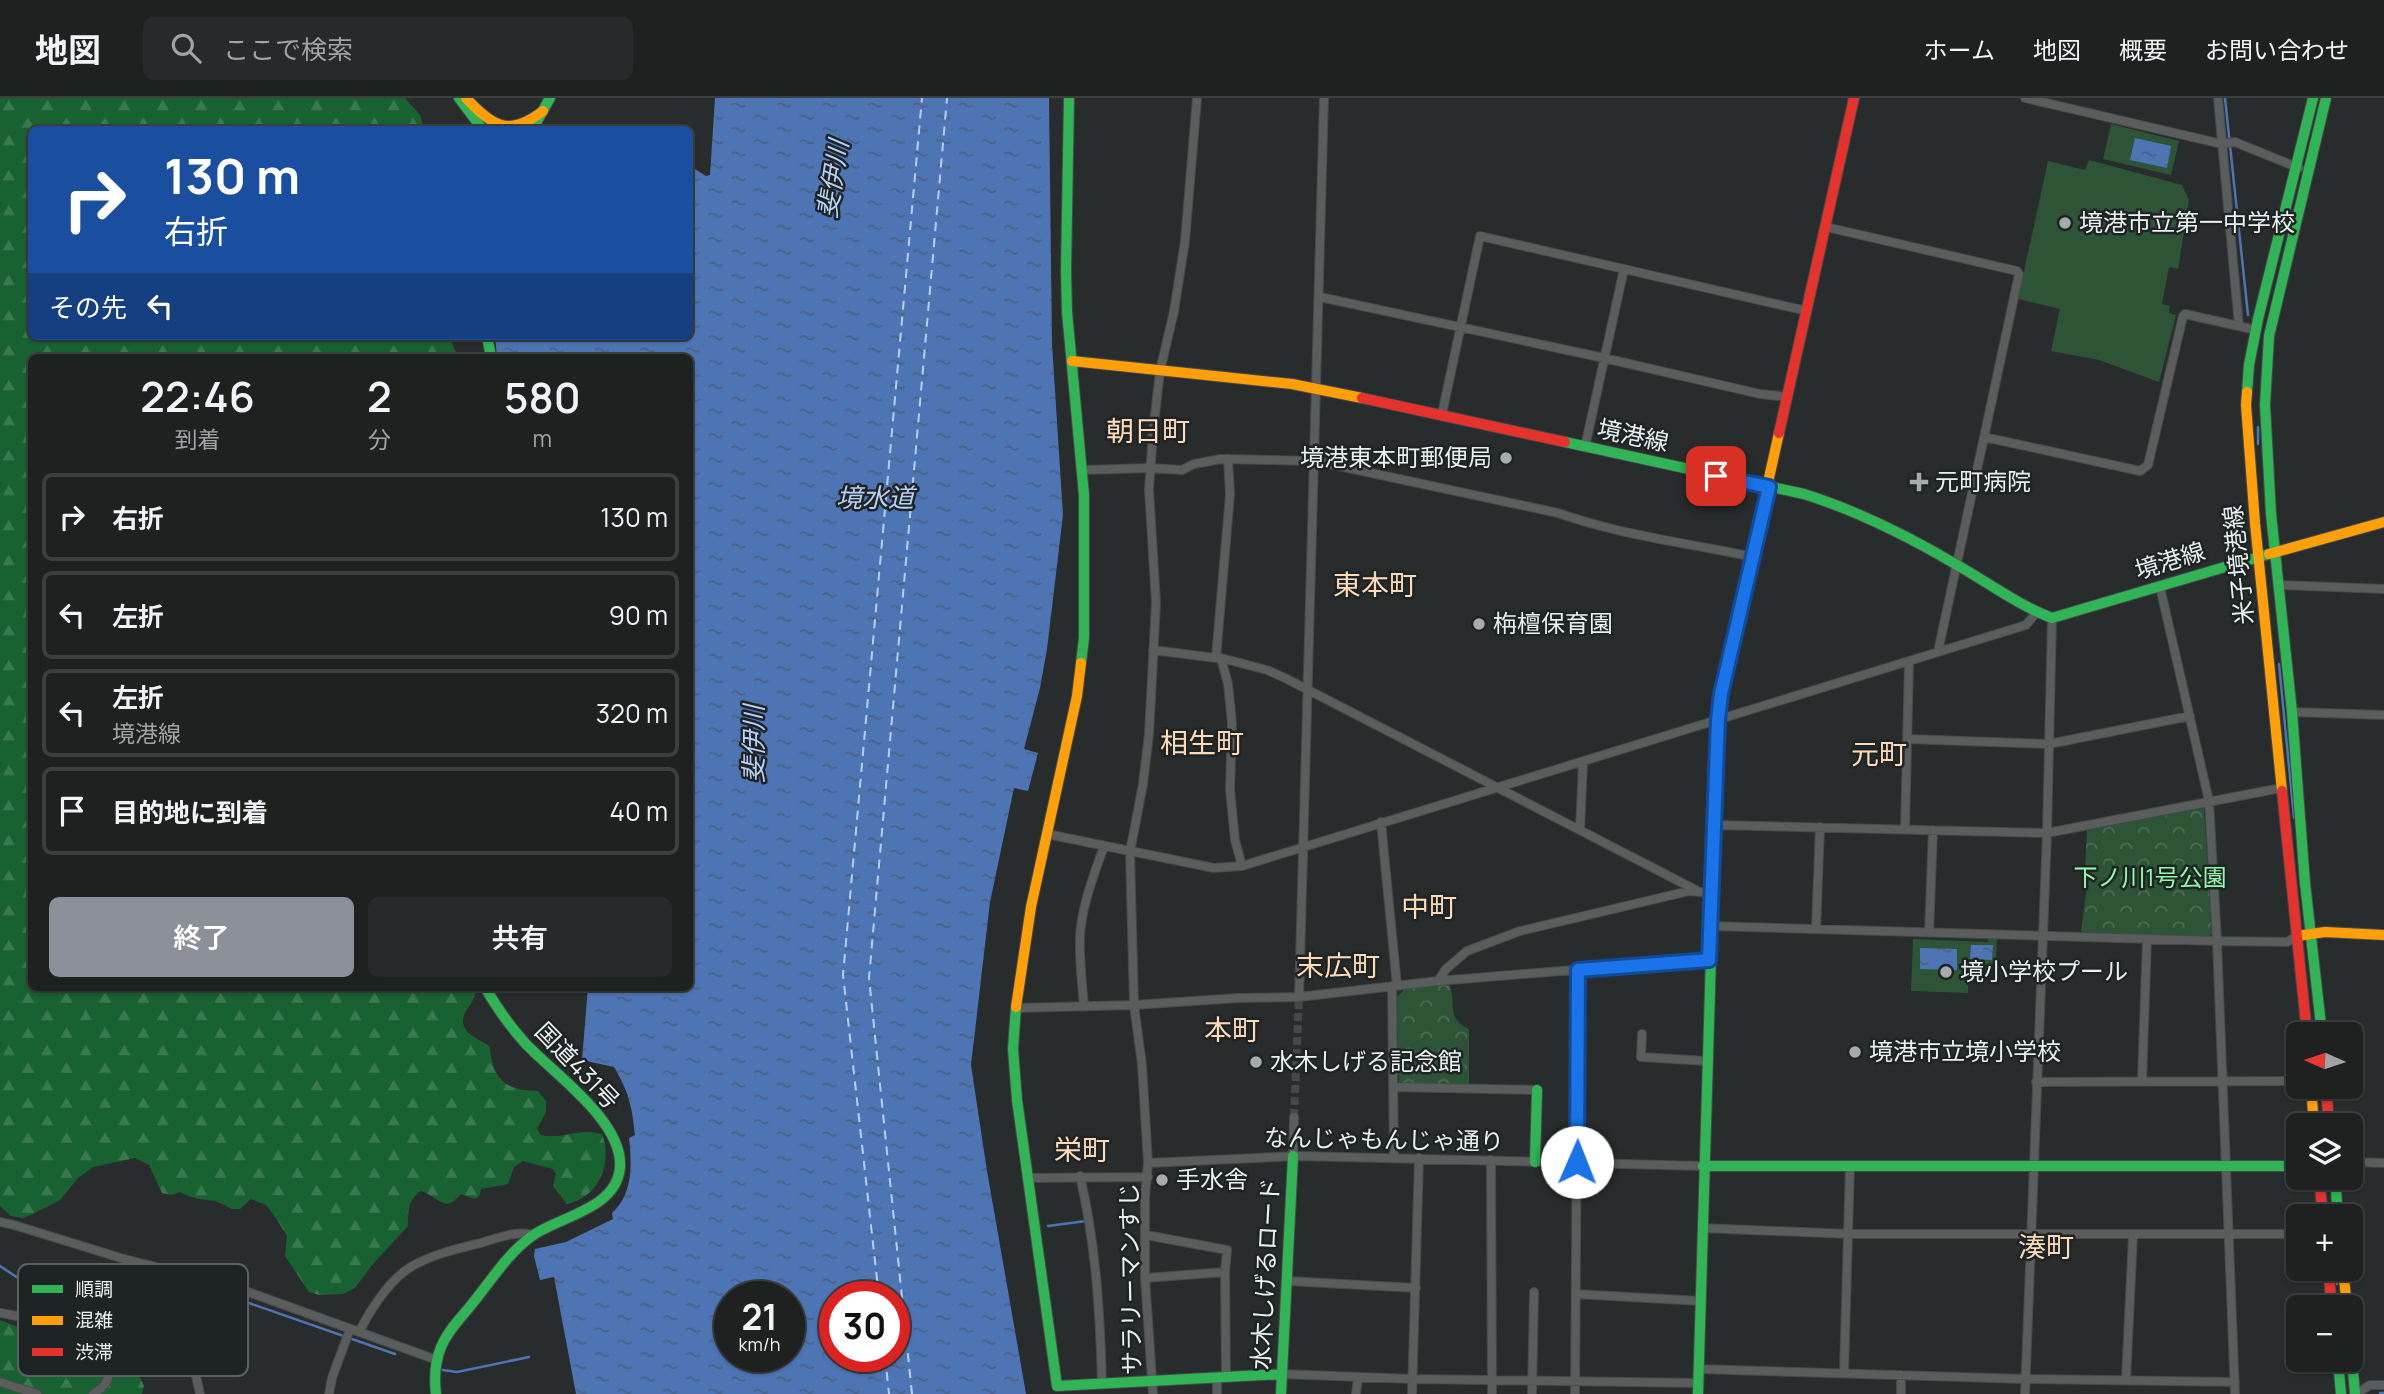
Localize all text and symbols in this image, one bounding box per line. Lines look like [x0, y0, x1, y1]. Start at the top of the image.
search box [143, 17, 633, 80]
text: 地図 [35, 27, 101, 72]
icon: search [167, 29, 205, 67]
text: ここで検索 [223, 31, 353, 67]
text: ホーム [1924, 33, 1995, 66]
text: 地図 [2033, 33, 2081, 66]
text: 概要 [2119, 33, 2167, 66]
text: お問い合わせ [2205, 33, 2349, 66]
water label: 斐伊川 [808, 135, 856, 220]
text: 130 m [164, 142, 300, 209]
icon: right [49, 154, 140, 245]
place label: 境港市立第一中学校 [2079, 205, 2295, 238]
text: 右折 [164, 209, 228, 253]
marker: 境港市立第一中学校 [2057, 215, 2073, 231]
icon: left [141, 287, 179, 325]
text: その先 [49, 289, 127, 325]
text: 22:46 [140, 367, 255, 425]
text: 2 [367, 367, 392, 425]
text: 580 [504, 368, 581, 426]
district label: 朝日町 [1106, 411, 1190, 449]
street label: 境港線 [1595, 411, 1672, 458]
text: m [533, 422, 552, 454]
text: 到着 [175, 423, 221, 455]
text: 分 [368, 423, 391, 455]
place label: 境港東本町郵便局 [1300, 440, 1492, 473]
pin [1686, 446, 1746, 506]
marker: 境港東本町郵便局 [1498, 450, 1514, 466]
icon: arrive [1697, 457, 1735, 495]
place label: 元町病院 [1935, 464, 2031, 497]
marker: 元町病院 [1909, 472, 1929, 492]
water label: 境水道 [836, 479, 918, 515]
icon: right [53, 498, 91, 536]
text: 130 m [600, 499, 668, 535]
text: 右折 [112, 500, 164, 536]
street label: 米子境港線 [2215, 504, 2260, 627]
street label: 境港線 [2130, 533, 2209, 586]
district label: 東本町 [1333, 565, 1417, 603]
icon: left [53, 596, 91, 634]
text: 90 m [609, 597, 668, 633]
text: 左折 [112, 598, 164, 634]
place label: 栴檀保育園 [1493, 606, 1613, 639]
marker: 栴檀保育園 [1471, 616, 1487, 632]
text: 左折 [112, 679, 164, 715]
icon: left [53, 694, 91, 732]
text: 320 m [596, 695, 668, 731]
water label: 斐伊川 [735, 702, 771, 783]
text: 境港線 [112, 717, 181, 749]
district label: 相生町 [1160, 723, 1244, 761]
district label: 元町 [1851, 734, 1907, 772]
icon: arrive [53, 792, 91, 830]
text: 40 m [610, 793, 668, 829]
text: 目的地に到着 [112, 794, 268, 830]
park label: 下ノ川1号公園 [2073, 860, 2227, 893]
district label: 中町 [1401, 887, 1457, 925]
button: 終了 [49, 897, 354, 977]
button: 共有 [368, 897, 672, 977]
district label: 末広町 [1296, 946, 1380, 984]
place label: 境小学校プール [1960, 954, 2128, 987]
marker: 境小学校プール [1938, 964, 1954, 980]
district label: 本町 [1204, 1010, 1260, 1048]
street label: 国道431号 [528, 1014, 628, 1116]
north arrow [2286, 1022, 2362, 1099]
map controls [2286, 1022, 2363, 1372]
place label: 境港市立境小学校 [1869, 1034, 2061, 1067]
place label: 水木しげる記念館 [1270, 1044, 1462, 1077]
marker: 境港市立境小学校 [1847, 1044, 1863, 1060]
marker: 水木しげる記念館 [1248, 1054, 1264, 1070]
button: layers [2286, 1113, 2363, 1190]
street label: なんじゃもんじゃ通り [1264, 1120, 1504, 1157]
position arrow [1540, 1125, 1614, 1199]
district label: 栄町 [1054, 1130, 1110, 1168]
place label: 手水舎 [1176, 1162, 1248, 1195]
marker: 手水舎 [1154, 1172, 1170, 1188]
street label: 水木しげるロード [1243, 1177, 1286, 1371]
street label: サラリーマンすじ [1111, 1183, 1148, 1375]
button: + [2286, 1204, 2363, 1281]
district label: 湊町 [2018, 1227, 2074, 1265]
legend [18, 1264, 248, 1376]
text: 順調 [75, 1276, 113, 1302]
speed limit sign: 30 [819, 1281, 910, 1372]
text: 21 [741, 1293, 778, 1341]
button: − [2286, 1295, 2363, 1372]
text: 混雑 [75, 1307, 113, 1333]
text: km/h [739, 1332, 780, 1356]
text: 渋滞 [75, 1339, 113, 1365]

